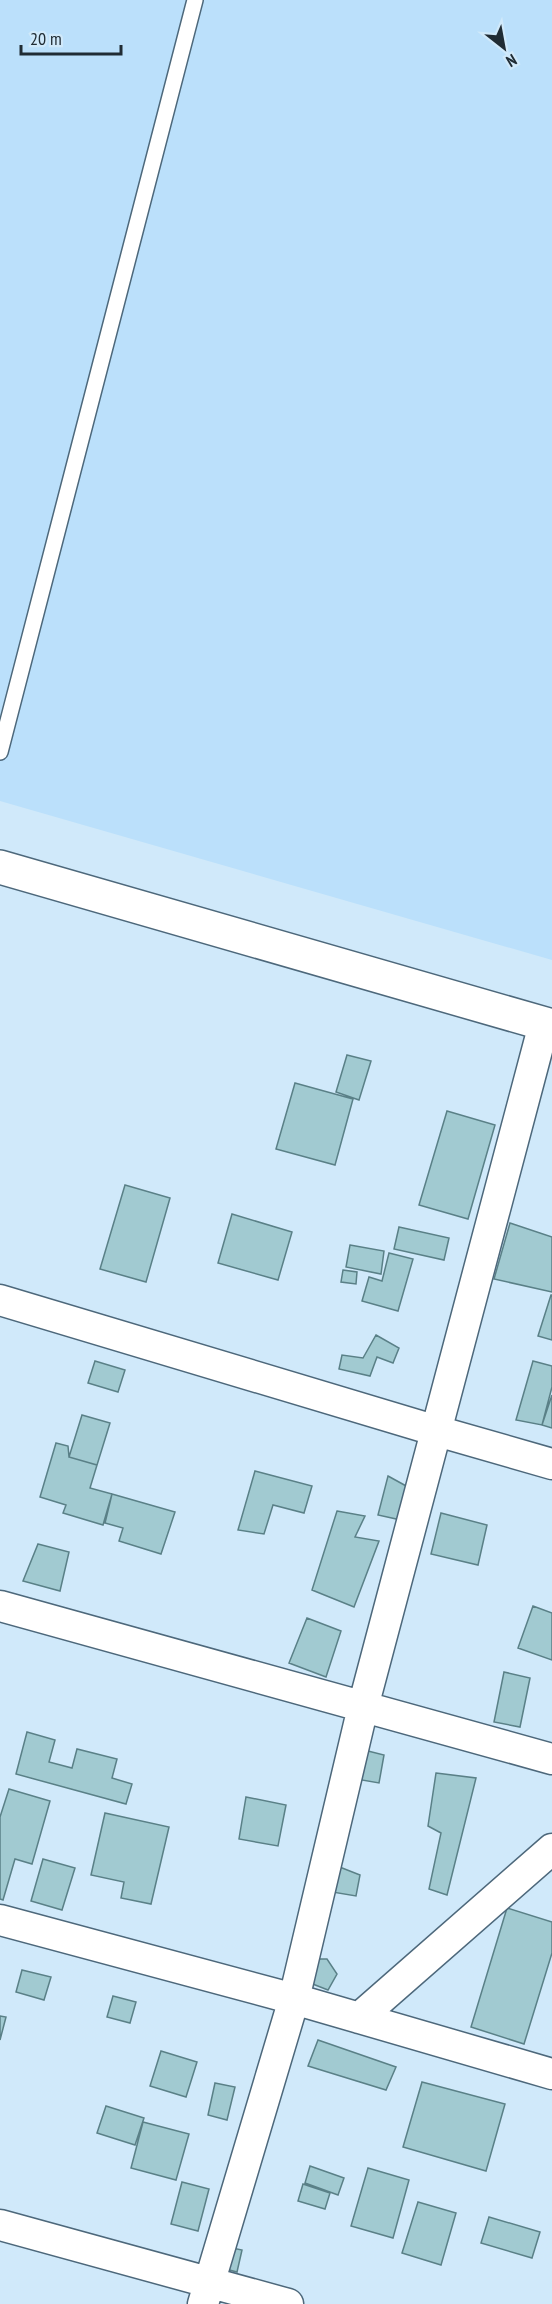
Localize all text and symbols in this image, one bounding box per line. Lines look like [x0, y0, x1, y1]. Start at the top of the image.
scale bar [21, 18, 122, 56]
north arrow [474, 18, 534, 78]
text: 20 m [30, 27, 62, 50]
text: N [503, 50, 521, 72]

